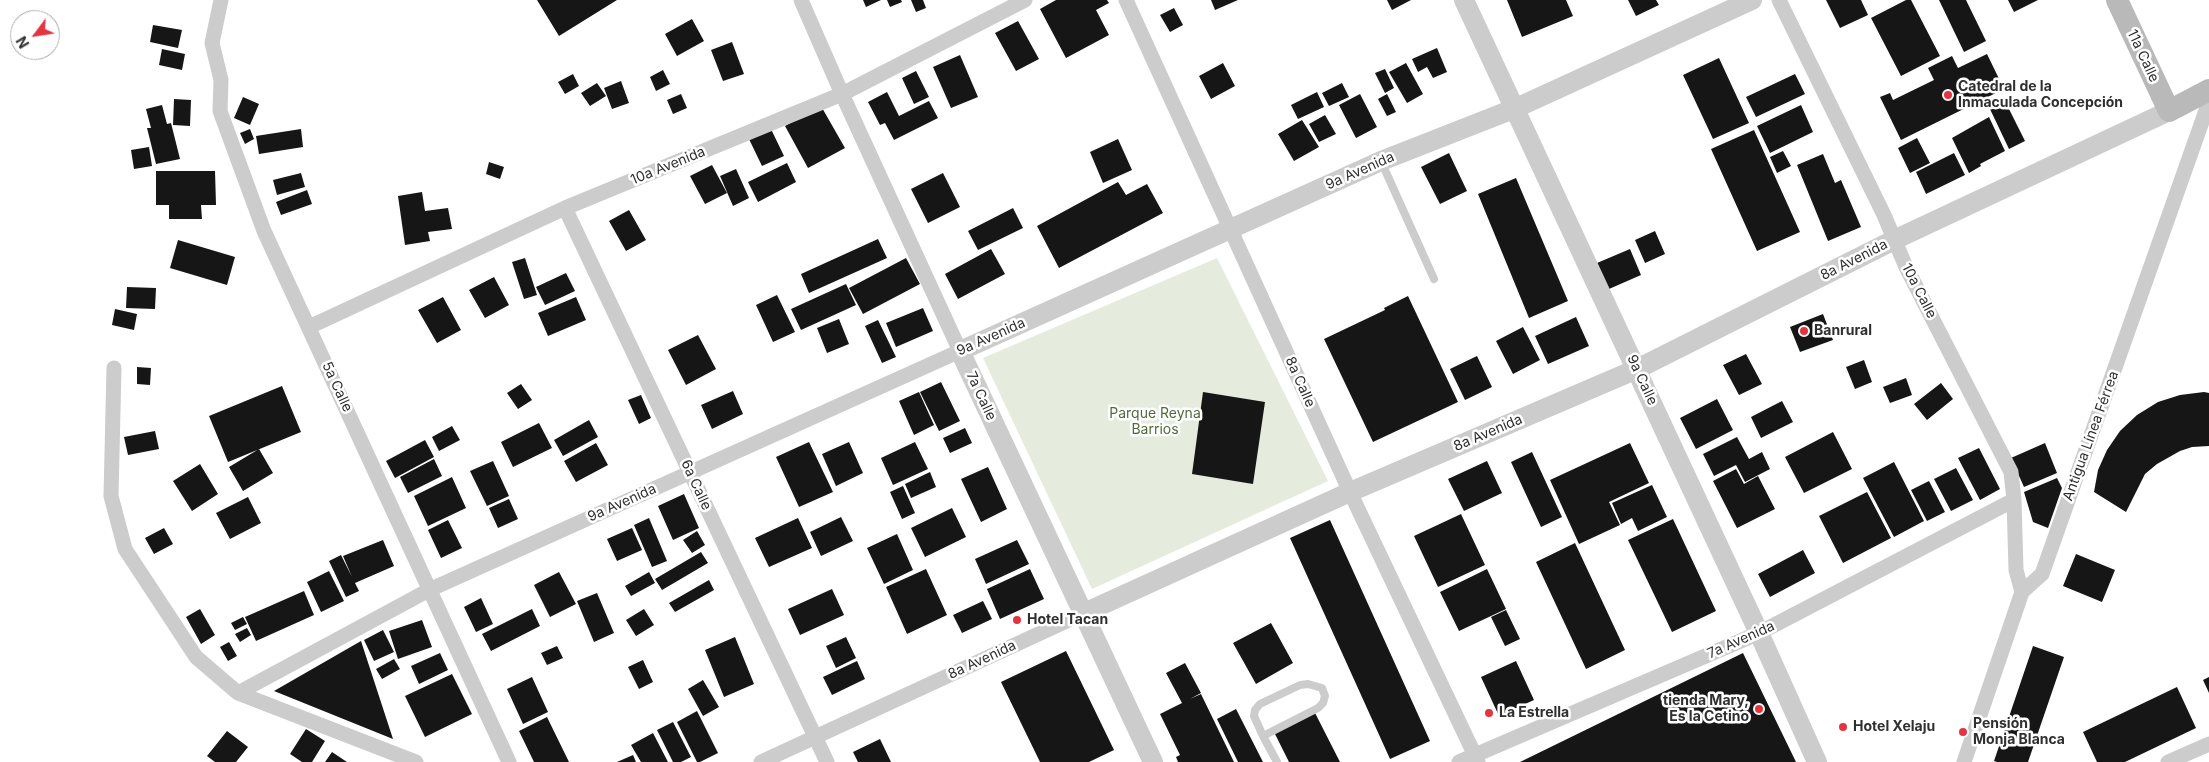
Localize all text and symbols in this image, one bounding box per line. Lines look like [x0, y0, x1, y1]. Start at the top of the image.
north arrow [10, 10, 60, 60]
street label: 11a Calle [2124, 27, 2162, 85]
text: N [13, 34, 33, 51]
place label: Catedral de la Inmaculada Concepción [1958, 79, 2123, 111]
marker: Catedral de la Inmaculada Concepción [1942, 89, 1954, 101]
street label: 10a Avenida [628, 143, 708, 189]
street label: 9a Avenida [1323, 148, 1397, 194]
street label: 8a Avenida [1818, 236, 1890, 284]
street label: 10a Calle [1898, 261, 1940, 321]
street label: 9a Avenida [954, 314, 1028, 360]
place label: Banrural [1814, 323, 1872, 339]
marker: Banrural [1798, 325, 1810, 337]
street label: 9a Calle [1623, 352, 1661, 408]
street label: 8a Calle [1281, 354, 1319, 410]
street label: 5a Calle [318, 359, 356, 415]
street label: 7a Calle [962, 369, 1000, 423]
street label: Antigua Línea Férrea [2060, 369, 2122, 503]
park label: Parque Reyna Barrios [1109, 406, 1201, 438]
street label: 8a Avenida [1451, 411, 1525, 455]
street label: 6a Calle [677, 457, 715, 513]
street label: 9a Avenida [585, 480, 659, 526]
place label: Hotel Tacan [1027, 612, 1108, 628]
marker: Hotel Tacan [1011, 614, 1023, 626]
street label: 7a Avenida [1705, 618, 1777, 662]
street label: 8a Avenida [945, 637, 1019, 683]
place label: tienda Mary, Es la Cetino [1663, 693, 1749, 726]
marker: tienda Mary, Es la Cetino [1753, 703, 1765, 715]
place label: La Estrella [1499, 705, 1569, 721]
marker: La Estrella [1483, 707, 1495, 719]
place label: Pensión Monja Blanca [1973, 716, 2065, 749]
place label: Hotel Xelaju [1853, 719, 1935, 735]
marker: Hotel Xelaju [1837, 721, 1849, 733]
marker: Pensión Monja Blanca [1957, 726, 1969, 738]

